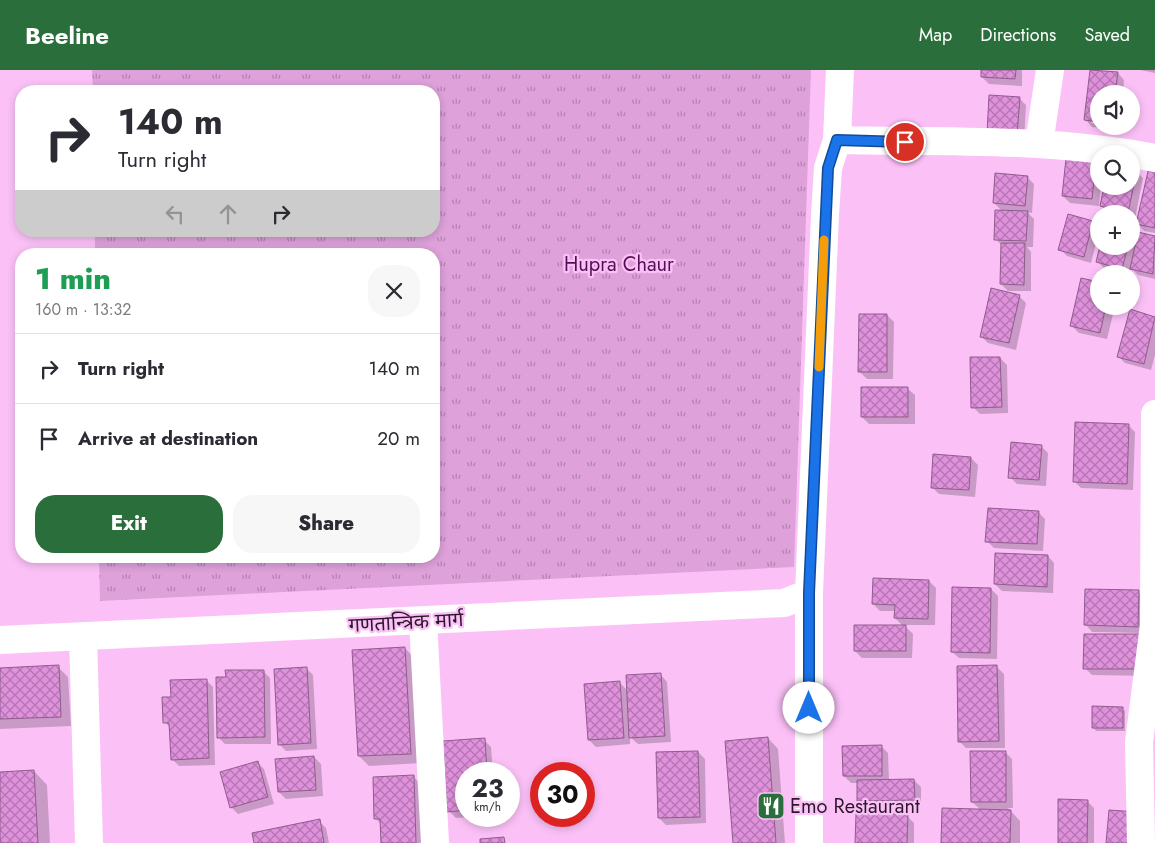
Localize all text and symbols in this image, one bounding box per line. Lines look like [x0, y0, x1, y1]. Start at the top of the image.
text: Beeline [25, 18, 109, 53]
text: Map [919, 22, 952, 48]
text: Directions [980, 22, 1056, 48]
text: Saved [1084, 22, 1130, 48]
map controls [1090, 85, 1140, 315]
button: sound [1090, 85, 1140, 135]
text: 140 m [118, 97, 223, 147]
icon: right [35, 105, 100, 170]
pin [884, 121, 926, 163]
icon: arrive [891, 128, 919, 156]
text: Turn right [118, 143, 206, 175]
button: search [1090, 145, 1140, 195]
icon: left [161, 200, 189, 228]
icon: ahead [214, 200, 242, 228]
icon: right [267, 200, 295, 228]
button: + [1090, 205, 1140, 255]
park label: Hupra Chaur [564, 250, 674, 279]
text: 1 min [35, 257, 111, 300]
button: close [368, 265, 420, 317]
button: − [1090, 265, 1140, 315]
text: 160 m · 13:32 [35, 298, 131, 321]
icon: right [35, 355, 63, 383]
text: Turn right [78, 355, 164, 382]
text: 140 m [368, 355, 420, 382]
icon: arrive [35, 425, 63, 453]
text: Arrive at destination [78, 425, 258, 452]
text: 20 m [377, 425, 420, 452]
button: Exit [35, 495, 223, 553]
button: Share [233, 495, 420, 553]
street label: गणतान्त्रिक मार्ग [348, 605, 465, 640]
position arrow [782, 681, 834, 733]
speed limit sign: 30 [530, 762, 595, 827]
text: 23 [472, 770, 503, 806]
restaurant icon: Emo Restaurant [756, 791, 786, 821]
place label: Emo Restaurant [790, 792, 920, 821]
text: km/h [474, 798, 501, 816]

